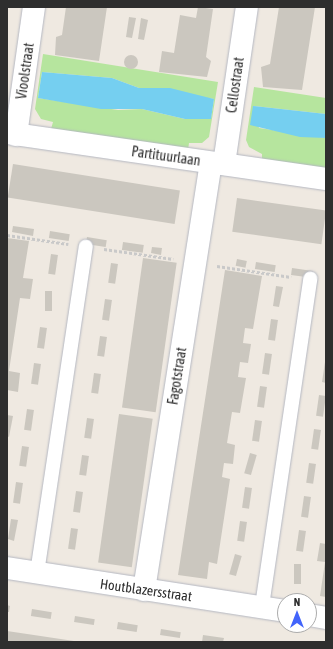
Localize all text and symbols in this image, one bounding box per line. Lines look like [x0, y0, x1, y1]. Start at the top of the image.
street label: Vioolstraat [13, 42, 37, 100]
street label: Cellostraat [223, 56, 247, 114]
street label: Partituurlaan [130, 143, 202, 169]
street label: Fagotstraat [164, 346, 190, 406]
street label: Houtblazersstraat [99, 575, 193, 605]
north arrow [277, 593, 317, 633]
text: N [294, 596, 300, 608]

